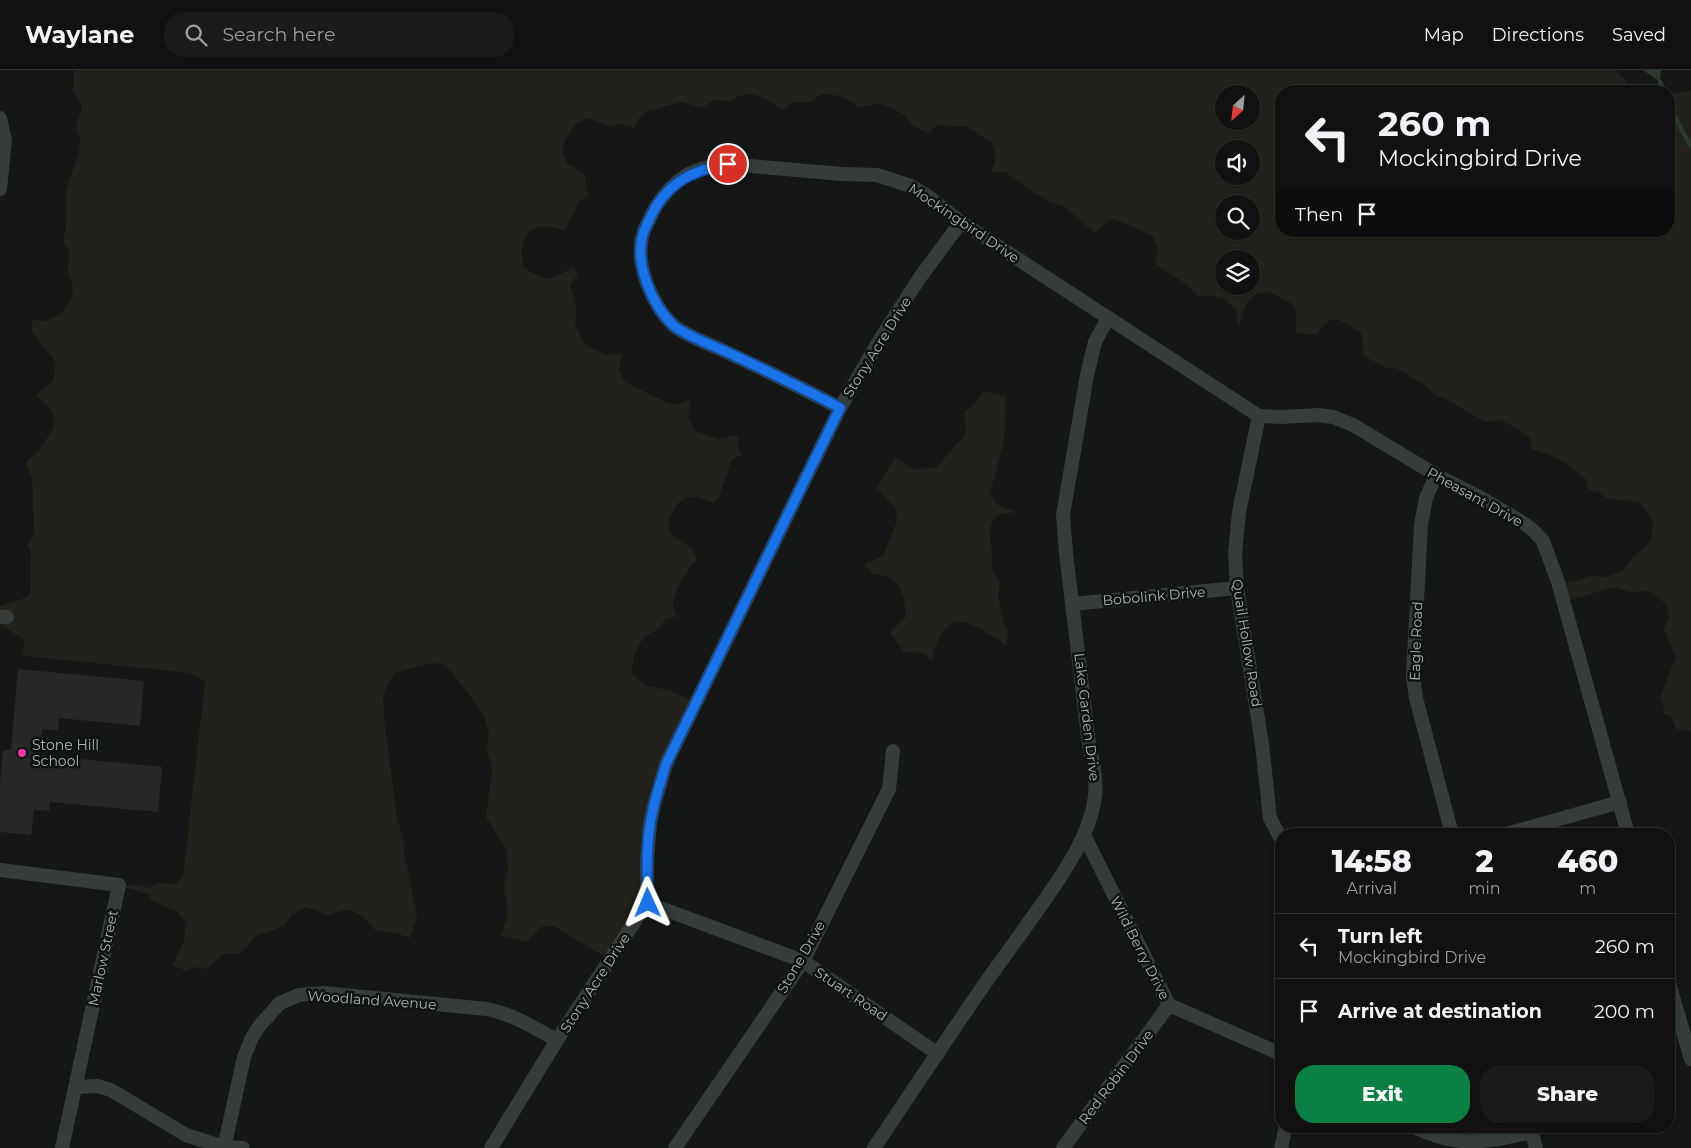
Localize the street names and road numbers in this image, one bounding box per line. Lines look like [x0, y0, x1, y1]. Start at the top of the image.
street label: Mockingbird Drive [905, 179, 1023, 267]
street label: Stony Acre Drive [839, 293, 915, 401]
street label: Pheasant Drive [1424, 463, 1526, 531]
street label: Quail Hollow Road [1228, 578, 1266, 708]
street label: Bobolink Drive [1102, 583, 1206, 609]
street label: Eagle Road [1406, 601, 1426, 681]
street label: Lake Garden Drive [1070, 652, 1104, 782]
street label: Wild Berry Drive [1106, 893, 1174, 1003]
street label: Marlow Street [84, 908, 122, 1008]
street label: Stone Drive [773, 917, 829, 997]
street label: Stony Acre Drive [556, 930, 634, 1036]
street label: Stuart Road [811, 963, 891, 1025]
street label: Woodland Avenue [307, 987, 437, 1013]
street label: Red Robin Drive [1075, 1026, 1157, 1128]

